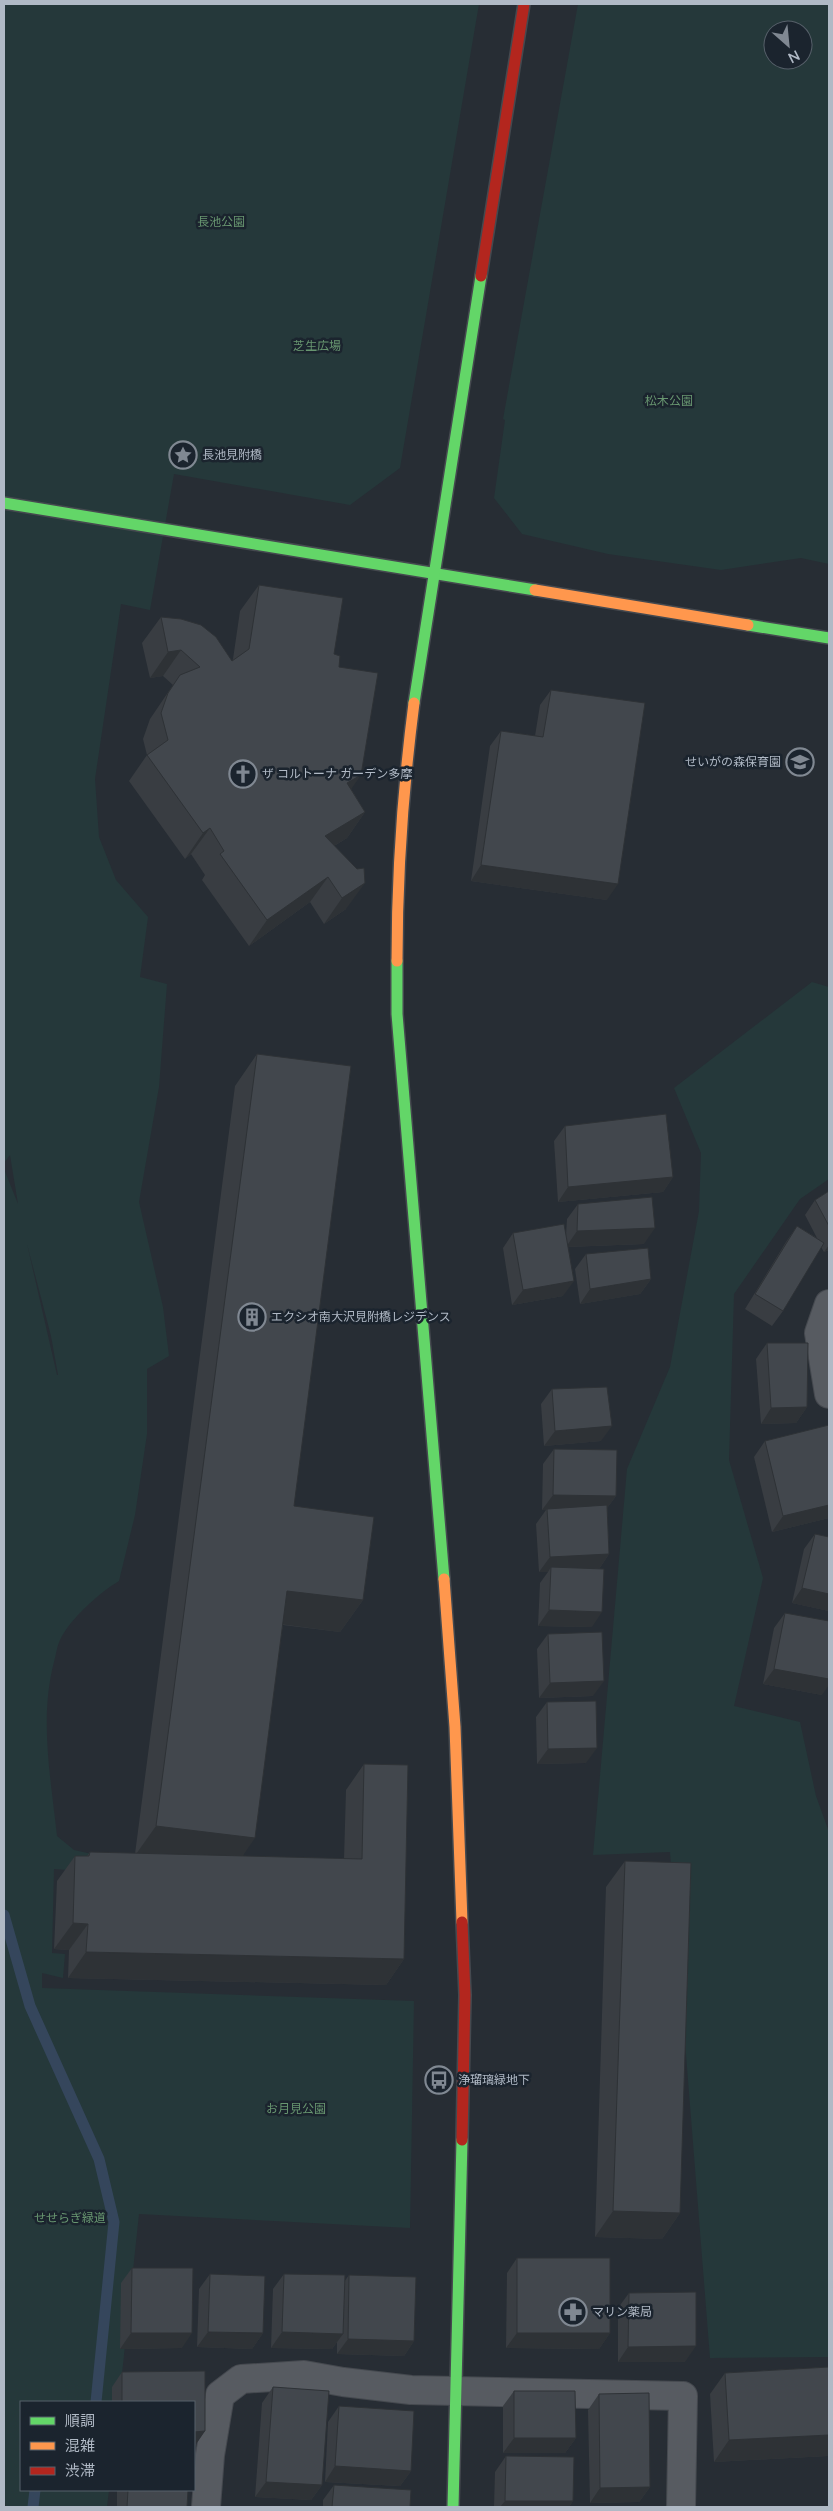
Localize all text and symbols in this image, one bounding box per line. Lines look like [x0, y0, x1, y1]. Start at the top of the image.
north arrow [763, 20, 813, 70]
text: N [785, 47, 803, 67]
park label: 長池公園 [197, 214, 245, 229]
park label: 芝生広場 [293, 338, 341, 353]
park label: 松木公園 [645, 393, 693, 408]
place icon: 長池見附橋 [168, 440, 198, 470]
place label: 長池見附橋 [202, 447, 262, 462]
school or university icon: せいがの森保育園 [785, 747, 815, 777]
place label: せいがの森保育園 [685, 754, 781, 769]
church icon: ザ コルトーナ ガーデン多摩 [228, 759, 258, 789]
place label: ザ コルトーナ ガーデン多摩 [262, 766, 412, 781]
building icon: エクシオ南大沢見附橋レジデンス [237, 1302, 267, 1332]
place label: エクシオ南大沢見附橋レジデンス [271, 1309, 451, 1324]
bus stop icon: 浄瑠璃緑地下 [424, 2065, 454, 2095]
place label: 浄瑠璃緑地下 [458, 2072, 530, 2087]
park label: お月見公園 [266, 2101, 326, 2116]
park label: せせらぎ緑道 [34, 2210, 106, 2225]
pharmacy icon: マリン薬局 [558, 2297, 588, 2327]
place label: マリン薬局 [592, 2304, 652, 2319]
legend [20, 2401, 195, 2491]
text: 順調 [65, 2411, 95, 2429]
text: 混雑 [65, 2436, 95, 2454]
text: 渋滞 [65, 2461, 95, 2479]

